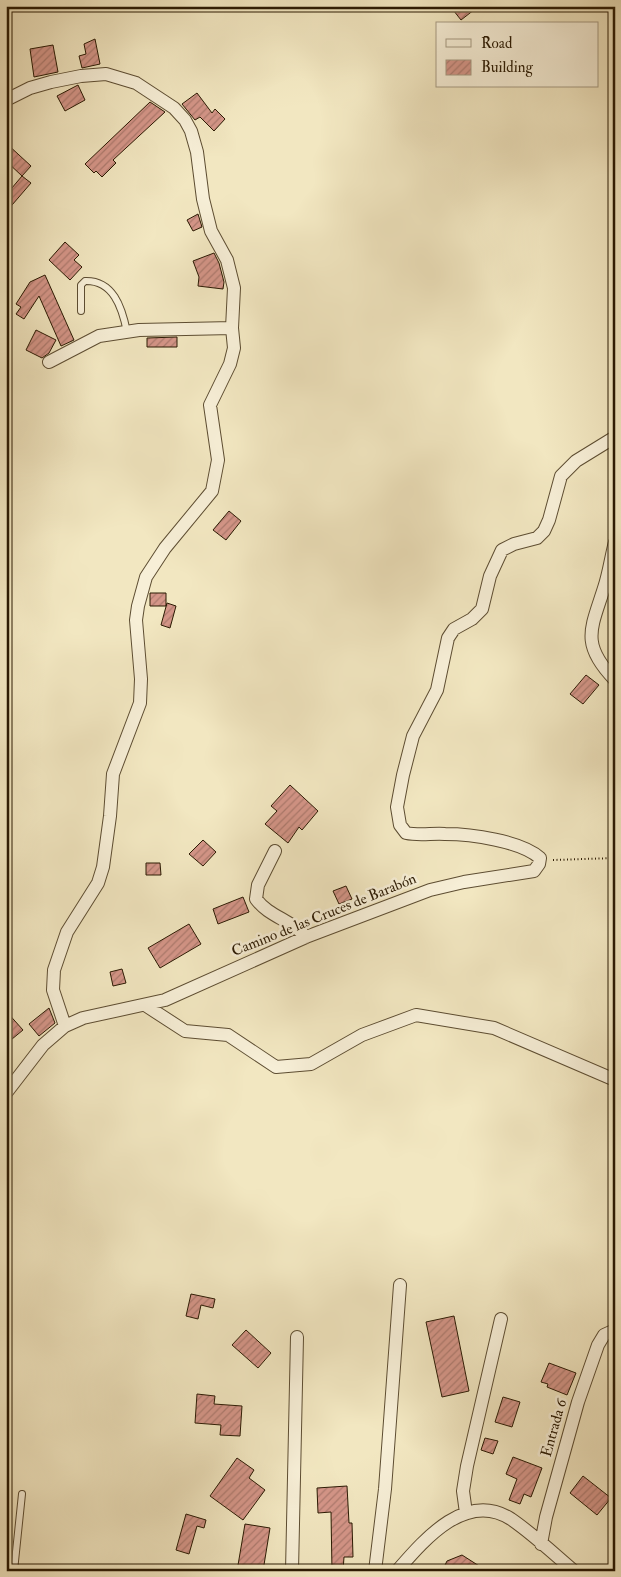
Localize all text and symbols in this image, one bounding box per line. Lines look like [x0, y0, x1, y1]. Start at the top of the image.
legend [436, 22, 598, 88]
text: Road [481, 34, 513, 53]
text: Building [481, 58, 533, 77]
street label: Camino de las Cruces de Barabón [229, 869, 419, 961]
street label: Entrada 6 [537, 1395, 572, 1459]

